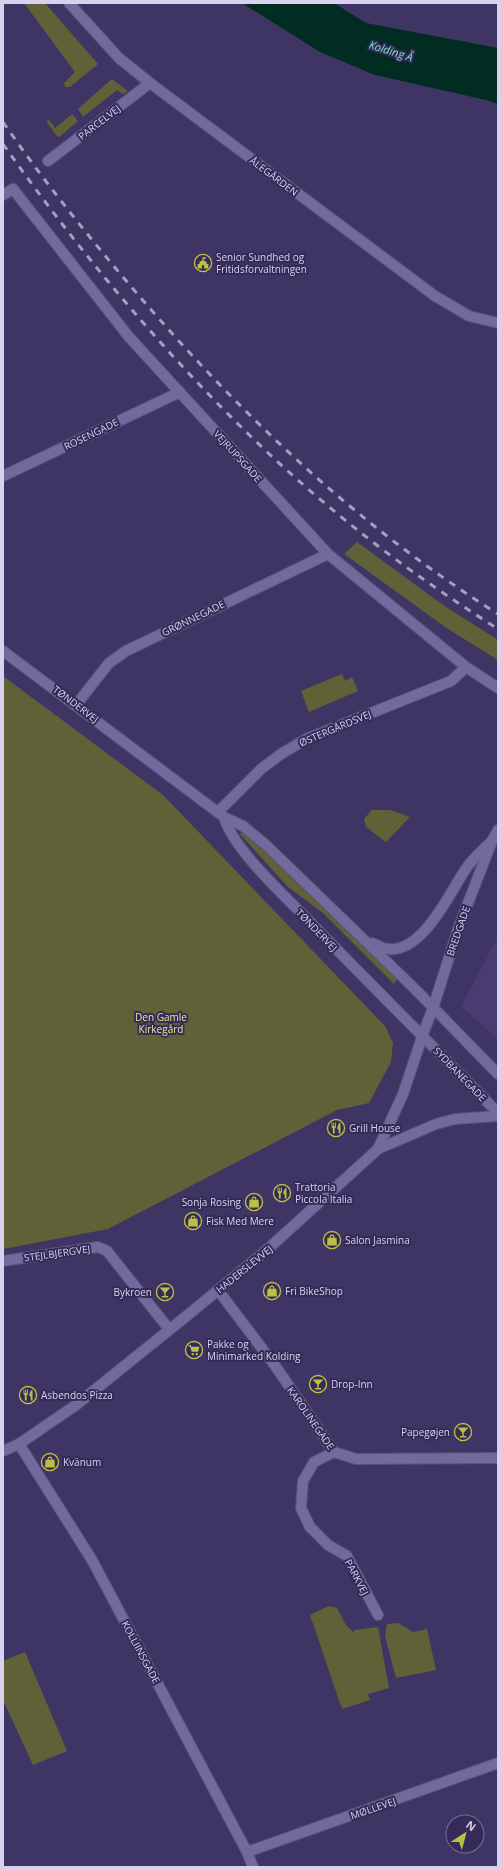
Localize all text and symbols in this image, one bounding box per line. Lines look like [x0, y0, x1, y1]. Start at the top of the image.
water label: Kolding Å [367, 37, 415, 64]
street label: PARCELVEJ [75, 101, 123, 143]
street label: ÅLEGÅRDEN [247, 153, 301, 199]
place label: Senior Sundhed og Fritidsforvaltningen [216, 250, 307, 276]
public building icon: Senior Sundhed og Fritidsforvaltningen [193, 253, 213, 273]
street label: ROSENGADE [61, 415, 121, 453]
street label: VEJRUPSGADE [211, 427, 265, 485]
street label: GRØNNEGADE [159, 597, 227, 639]
street label: TØNDERVEJ [50, 682, 102, 726]
street label: ØSTERGÅRDSVEJ [297, 706, 373, 750]
street label: BREDGADE [443, 904, 473, 958]
street label: TØNDERVEJ [293, 906, 341, 954]
park label: Den Gamle Kirkegård [135, 1010, 187, 1036]
street label: SYDBANEGADE [430, 1044, 490, 1104]
restaurant icon: Grill House [326, 1118, 346, 1138]
place label: Grill House [349, 1121, 401, 1135]
place label: Trattoria Piccola Italia [295, 1180, 352, 1206]
restaurant icon: Trattoria Piccola Italia [272, 1183, 292, 1203]
shop icon: Sonja Rosing [244, 1192, 264, 1212]
place label: Sonja Rosing [182, 1195, 242, 1209]
shop icon: Fisk Med Mere [183, 1211, 203, 1231]
place label: Fisk Med Mere [206, 1214, 274, 1228]
shop icon: Salon Jasmina [322, 1230, 342, 1250]
place label: Salon Jasmina [345, 1233, 410, 1247]
street label: STEJLBJERGVEJ [23, 1241, 91, 1265]
street label: HADERSLEVVEJ [213, 1242, 275, 1296]
shop icon: Fri BikeShop [262, 1281, 282, 1301]
bar icon: Bykroen [155, 1282, 175, 1302]
place label: Fri BikeShop [285, 1284, 343, 1298]
place label: Bykroen [113, 1285, 152, 1299]
place label: Pakke og Minimarked Kolding [207, 1337, 301, 1363]
supermarket icon: Pakke og Minimarked Kolding [184, 1340, 204, 1360]
bar icon: Drop-Inn [308, 1374, 328, 1394]
place label: Drop-Inn [331, 1377, 373, 1391]
street label: KAROLINEGADE [284, 1384, 338, 1452]
restaurant icon: Asbendos Pizza [18, 1385, 38, 1405]
place label: Asbendos Pizza [41, 1388, 113, 1402]
bar icon: Papegøjen [453, 1422, 473, 1442]
place label: Papegøjen [401, 1425, 450, 1439]
shop icon: Kvänum [40, 1452, 60, 1472]
place label: Kvänum [63, 1455, 101, 1469]
street label: PARKVEJ [342, 1557, 372, 1597]
street label: KOLLIINSGADE [119, 1618, 163, 1686]
street label: MØLLEVEJ [349, 1794, 397, 1822]
north arrow [445, 1814, 485, 1854]
text: N [463, 1817, 479, 1834]

